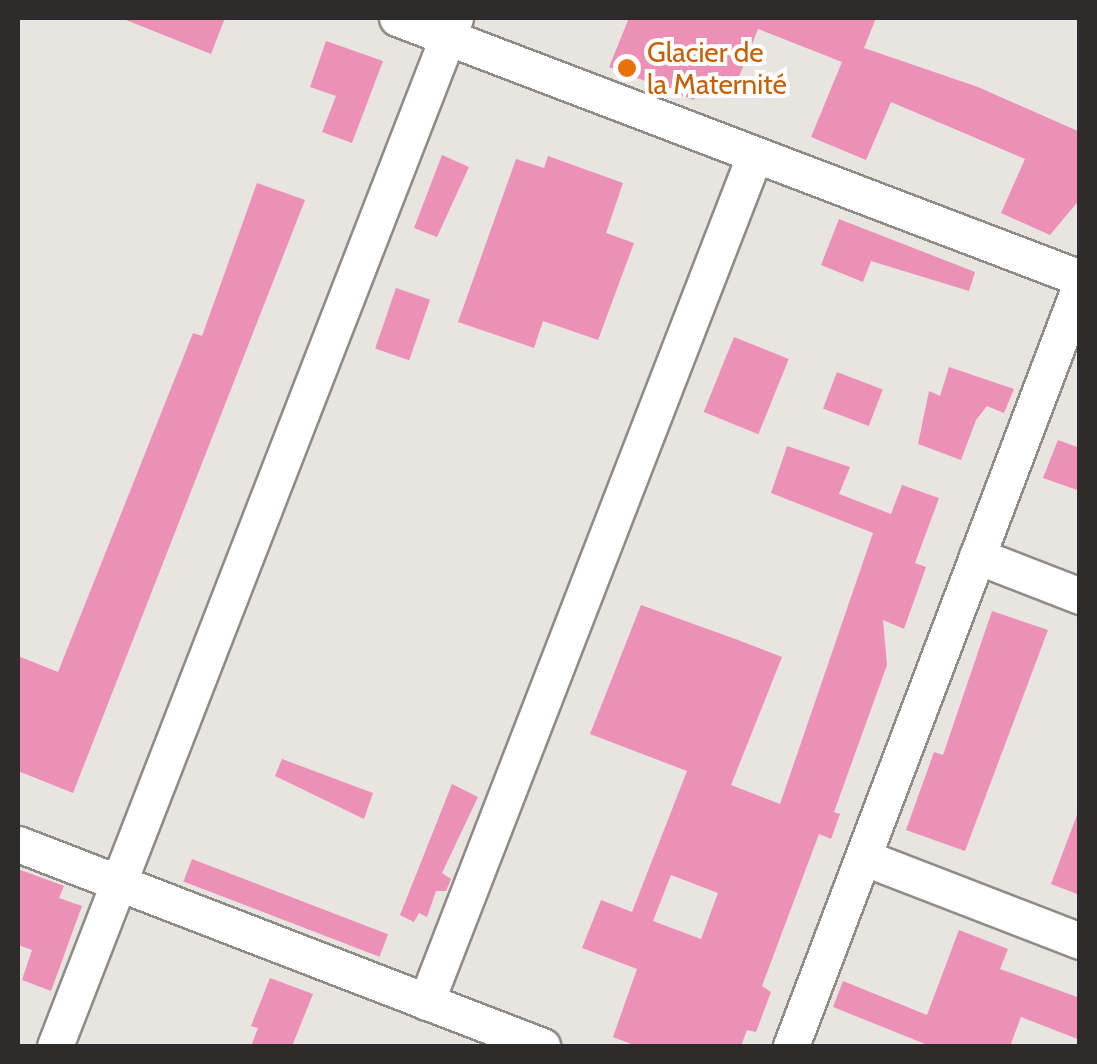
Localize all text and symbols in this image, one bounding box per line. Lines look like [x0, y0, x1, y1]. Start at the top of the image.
place label: Glacier de la Maternité [647, 35, 787, 101]
marker: Glacier de la Maternité [616, 57, 638, 79]

